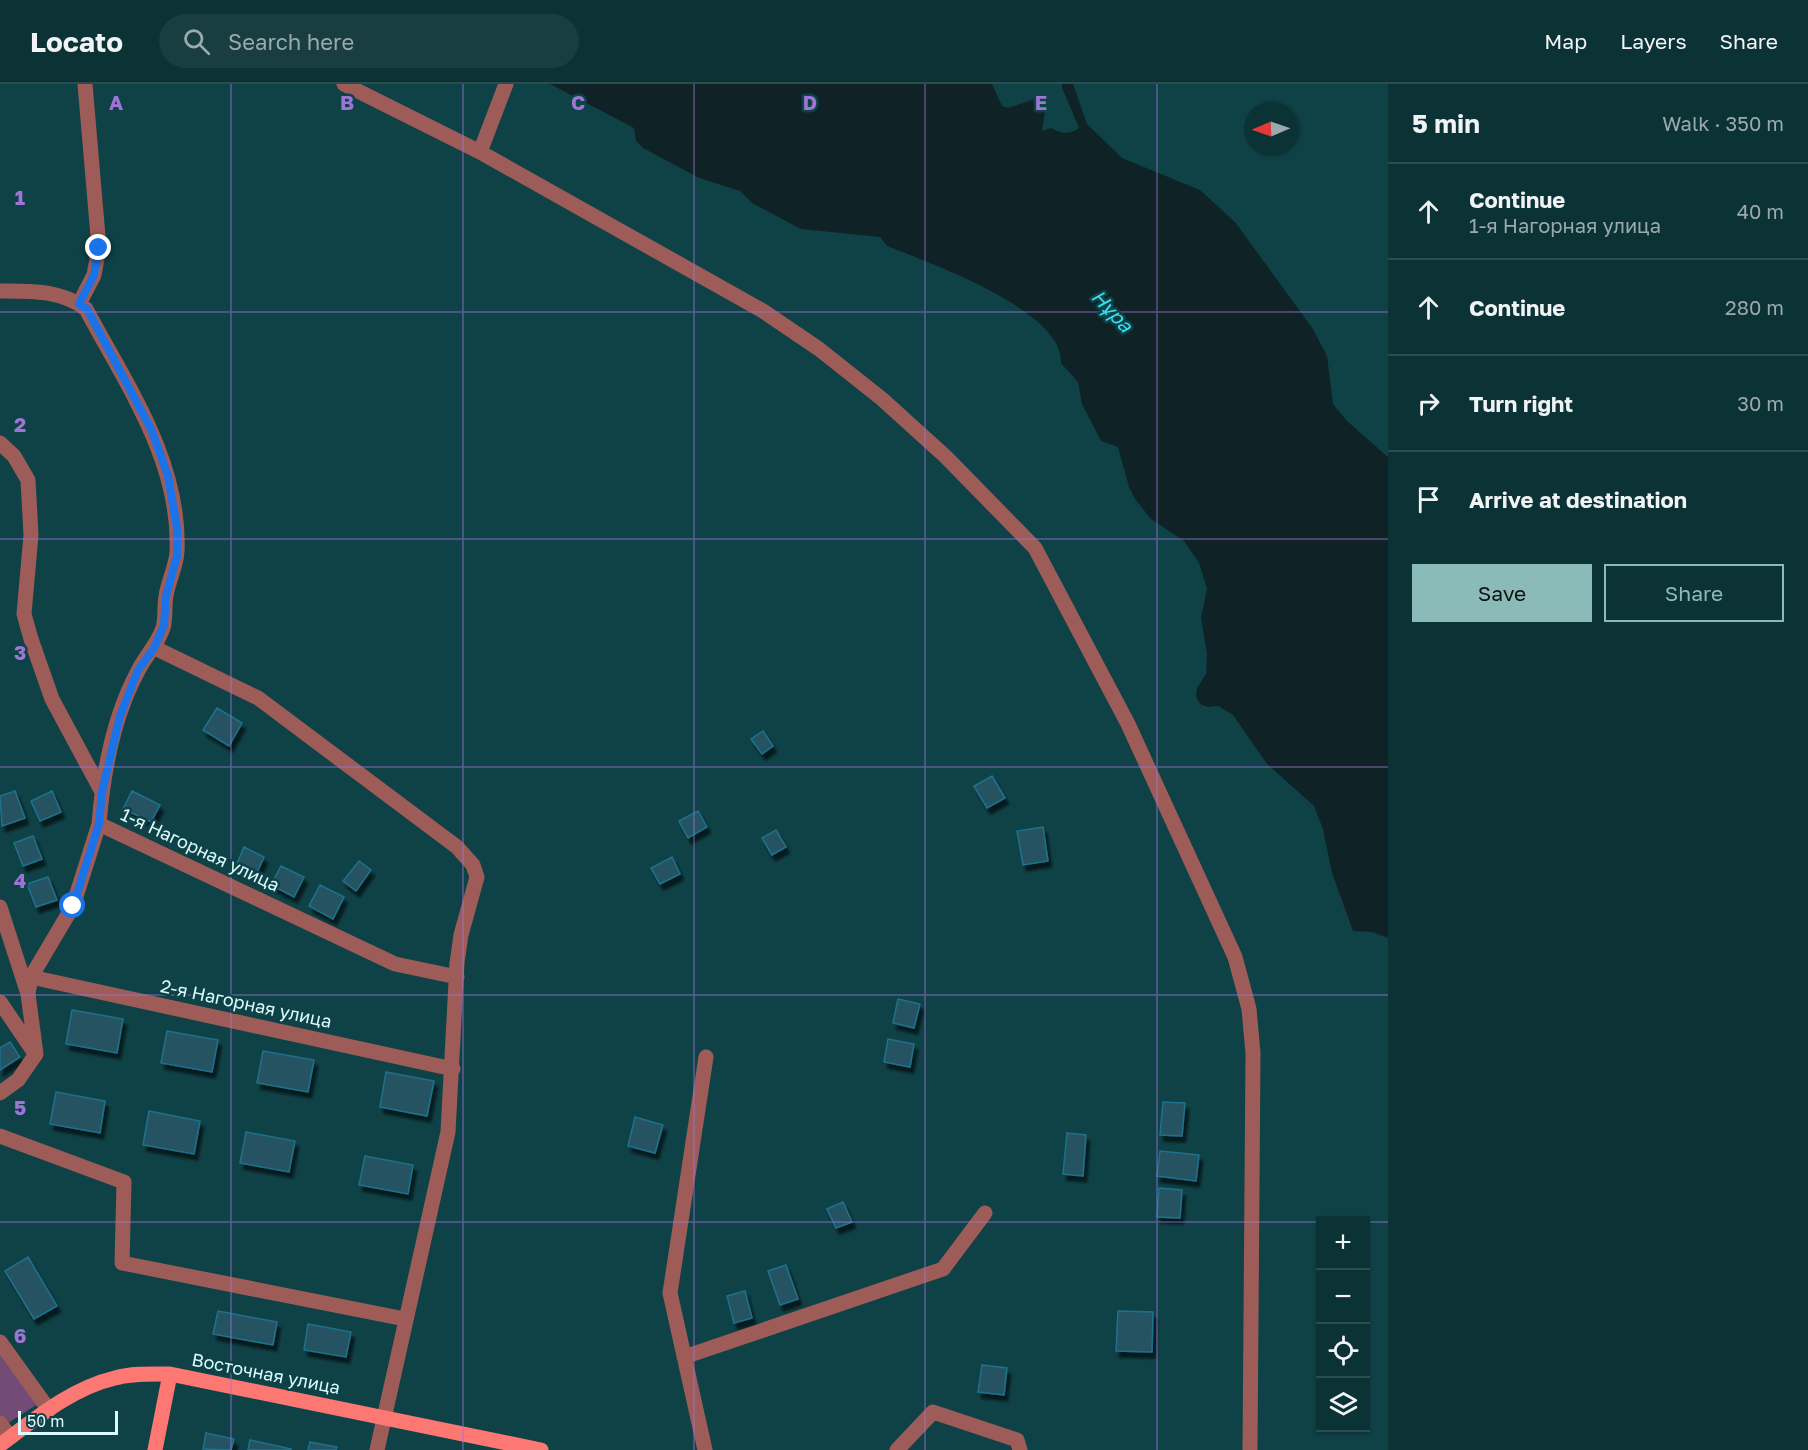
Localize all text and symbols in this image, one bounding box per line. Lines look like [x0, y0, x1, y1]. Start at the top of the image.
search box [159, 14, 579, 68]
text: Locato [30, 25, 123, 58]
icon: search [180, 25, 213, 58]
text: Search here [228, 28, 354, 55]
text: Map [1544, 28, 1587, 54]
text: Layers [1620, 28, 1687, 54]
text: Share [1720, 28, 1778, 54]
text: A [109, 90, 123, 114]
text: B [340, 90, 354, 114]
text: C [571, 90, 585, 114]
text: D [803, 90, 817, 114]
text: E [1035, 90, 1047, 114]
north arrow [1244, 102, 1298, 156]
text: 5 min [1412, 108, 1480, 139]
text: Walk · 350 m [1662, 111, 1784, 135]
text: 1 [15, 185, 25, 209]
text: Continue [1469, 186, 1565, 213]
icon: ahead [1412, 195, 1445, 228]
text: 40 m [1737, 199, 1784, 223]
text: 1-я Нагорная улица [1469, 213, 1661, 237]
route end [85, 234, 111, 260]
water label: Нұра [1086, 284, 1139, 338]
icon: ahead [1412, 291, 1445, 324]
text: Continue [1469, 294, 1565, 321]
text: 280 m [1725, 295, 1784, 319]
icon: right [1412, 387, 1445, 420]
text: Turn right [1469, 390, 1573, 417]
text: 30 m [1737, 391, 1784, 415]
text: 2 [14, 412, 26, 436]
icon: arrive [1412, 483, 1445, 516]
text: Arrive at destination [1469, 486, 1687, 513]
button: Save [1412, 564, 1592, 622]
button: Share [1604, 564, 1784, 622]
text: 3 [14, 640, 26, 664]
street label: 1-я Нагорная улица [117, 803, 283, 896]
text: 4 [14, 868, 26, 892]
route start [59, 892, 85, 918]
street label: 2-я Нагорная улица [159, 974, 334, 1032]
text: 5 [14, 1095, 26, 1119]
map controls [1316, 1216, 1370, 1432]
button: + [1316, 1216, 1370, 1270]
button: − [1316, 1270, 1370, 1324]
text: 6 [14, 1323, 26, 1347]
button: locate [1316, 1324, 1370, 1378]
street label: Восточная улица [190, 1348, 342, 1398]
button: layers [1316, 1378, 1370, 1432]
scale bar [18, 1408, 118, 1436]
text: 50 m [27, 1411, 64, 1431]

